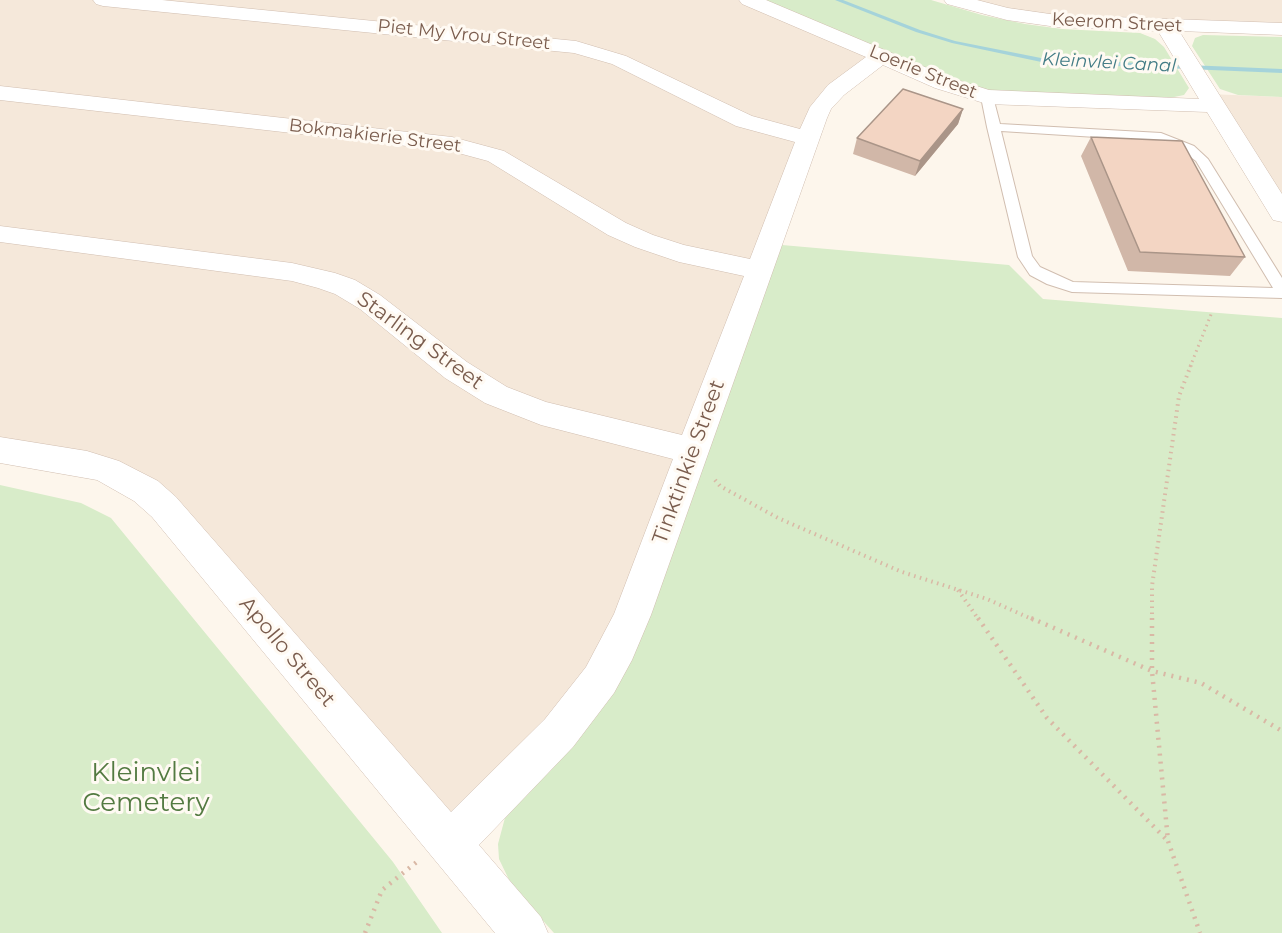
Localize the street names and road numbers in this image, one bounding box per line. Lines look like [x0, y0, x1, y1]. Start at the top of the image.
street label: Keerom Street [1051, 9, 1183, 37]
street label: Piet My Vrou Street [376, 15, 552, 55]
street label: Loerie Street [866, 41, 980, 103]
street label: Bokmakierie Street [288, 115, 462, 157]
street label: Starling Street [352, 287, 488, 395]
street label: Tinktinkie Street [648, 377, 730, 547]
street label: Apollo Street [234, 592, 340, 712]

